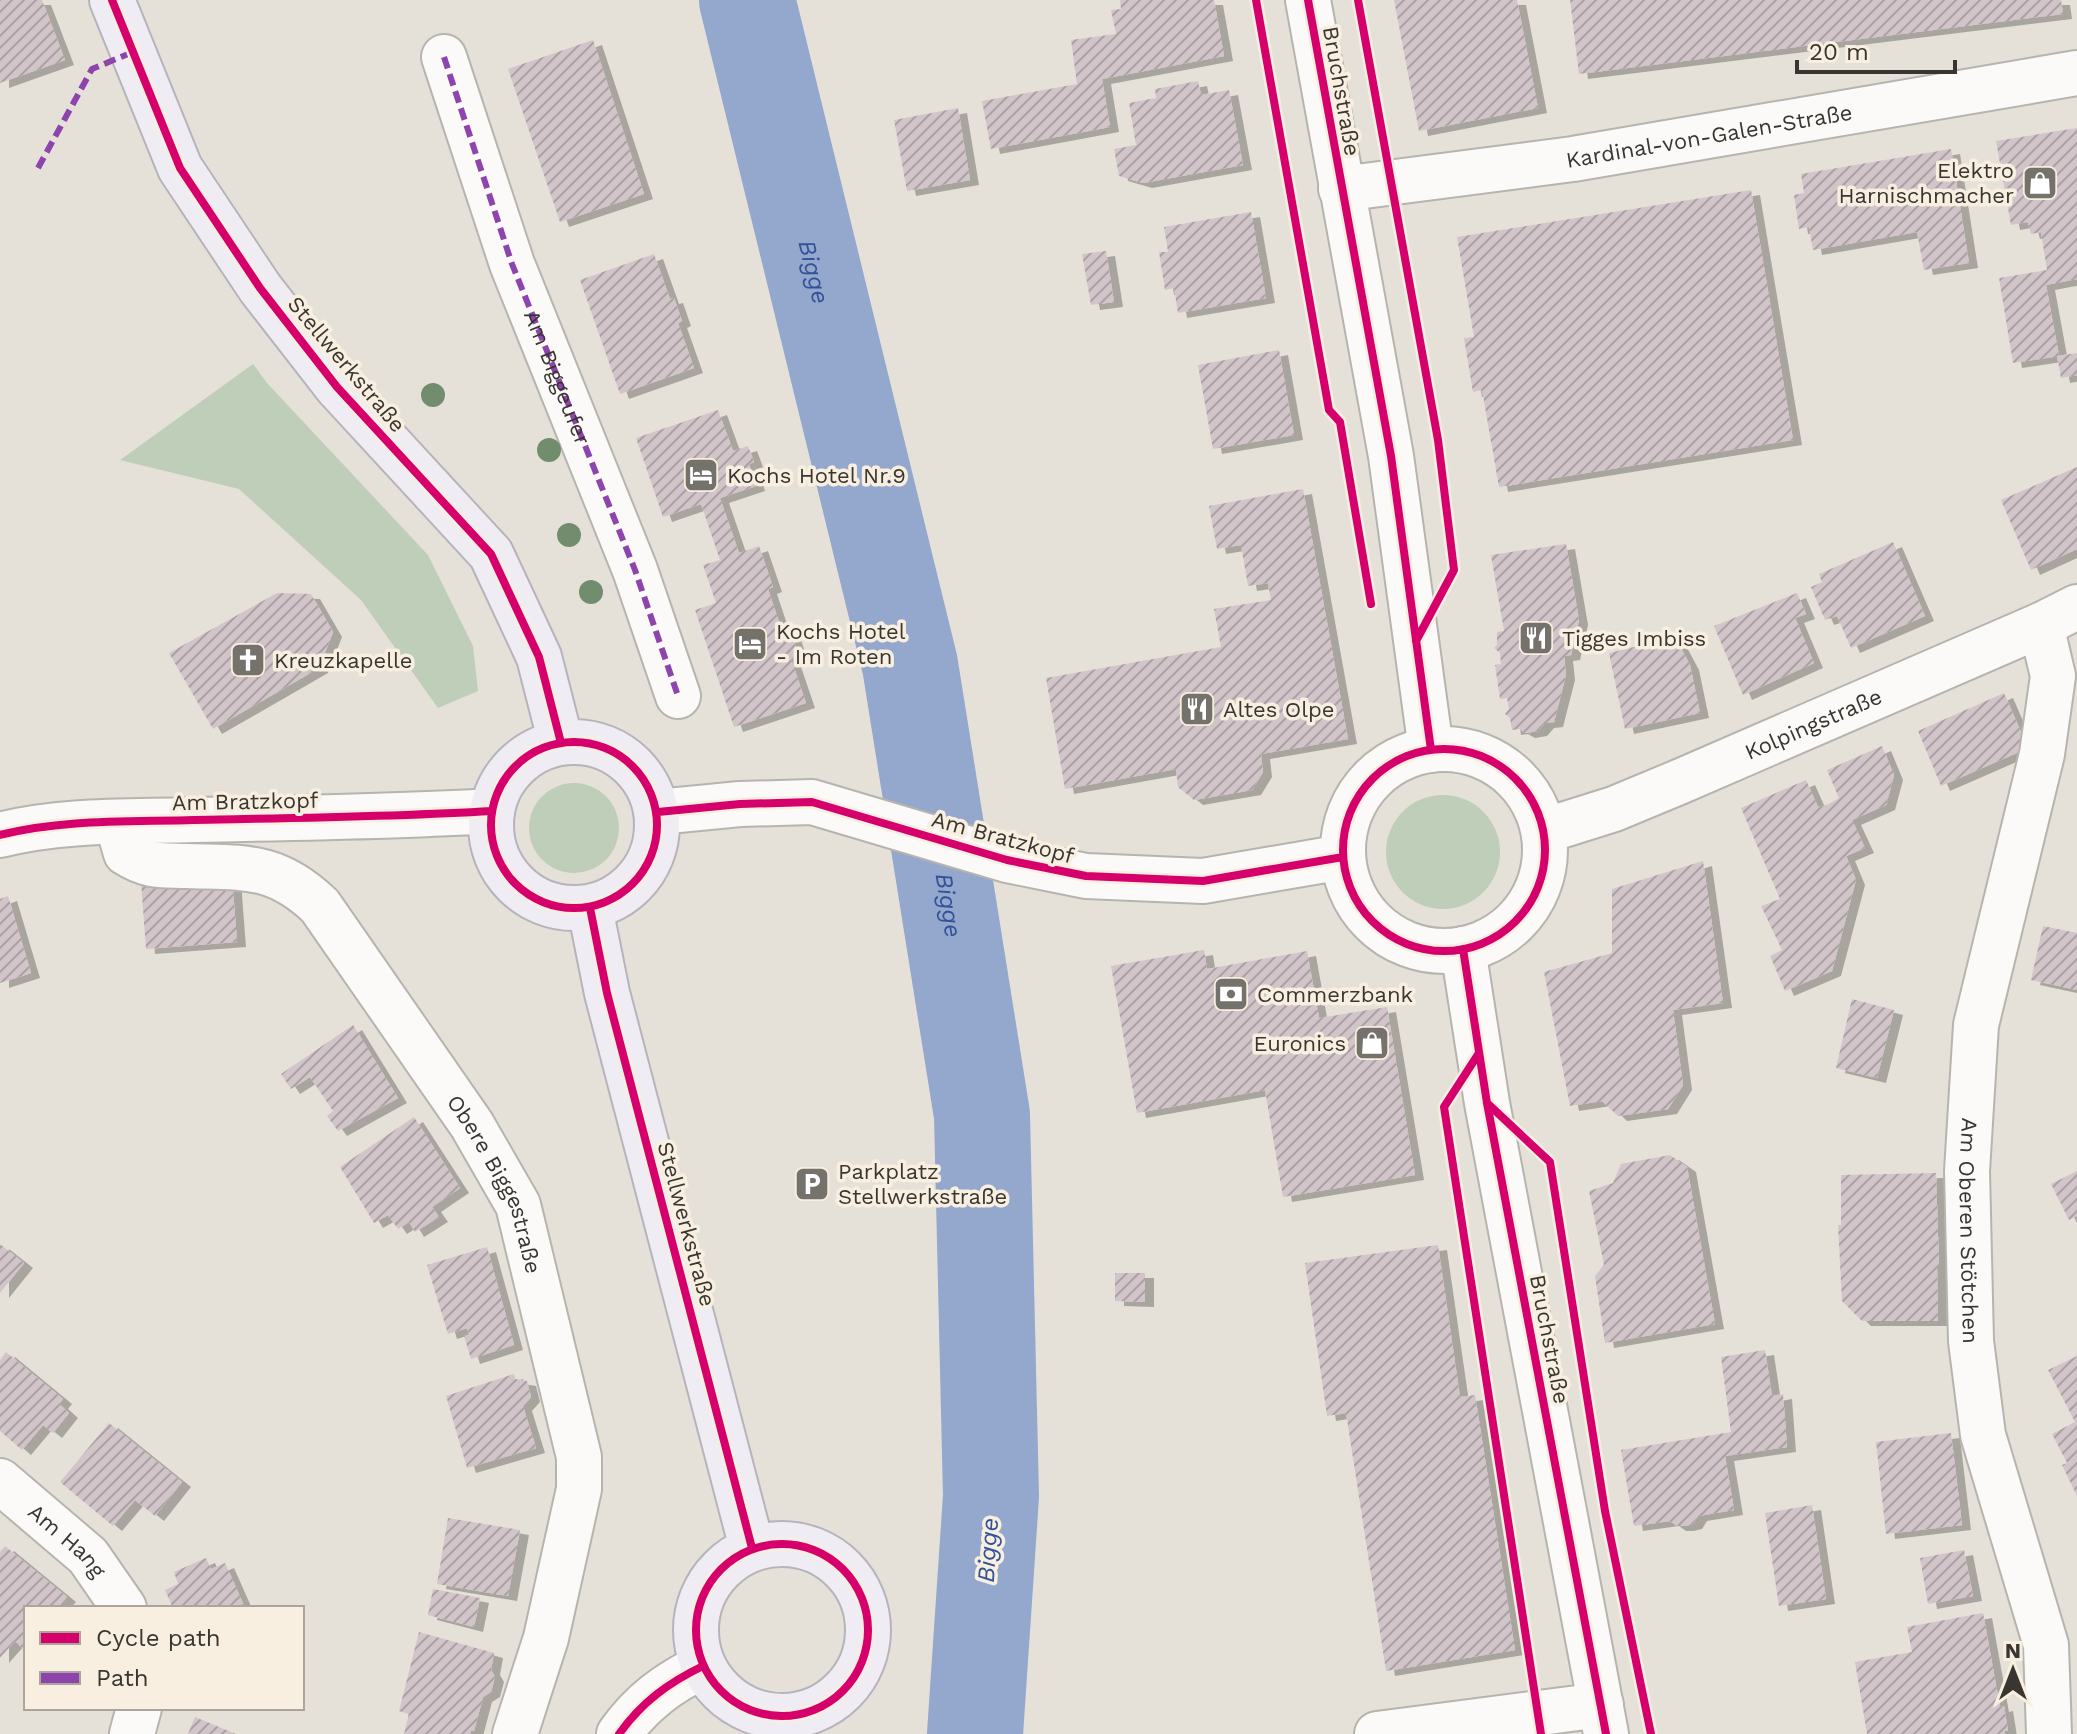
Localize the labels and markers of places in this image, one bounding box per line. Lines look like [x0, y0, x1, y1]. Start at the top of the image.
place label: Elektro Harnischmacher [1839, 158, 2014, 208]
shop icon: Elektro Harnischmacher [2021, 164, 2059, 202]
hotel icon: Kochs Hotel Nr.9 [682, 456, 720, 494]
place label: Kochs Hotel Nr.9 [727, 463, 906, 488]
place label: Kochs Hotel - Im Roten [776, 619, 906, 669]
restaurant icon: Tigges Imbiss [1517, 619, 1555, 657]
hotel icon: Kochs Hotel - Im Roten [731, 625, 769, 663]
place label: Tigges Imbiss [1562, 626, 1706, 651]
church icon: Kreuzkapelle [229, 641, 267, 679]
place label: Kreuzkapelle [274, 648, 412, 673]
restaurant icon: Altes Olpe [1178, 690, 1216, 728]
place label: Altes Olpe [1223, 697, 1335, 722]
bank icon: Commerzbank [1212, 975, 1250, 1013]
place label: Commerzbank [1257, 982, 1413, 1007]
shop icon: Euronics [1353, 1024, 1391, 1062]
place label: Euronics [1254, 1031, 1346, 1056]
place label: Parkplatz Stellwerkstraße [838, 1159, 1007, 1209]
parking icon: Parkplatz Stellwerkstraße [793, 1165, 831, 1203]

